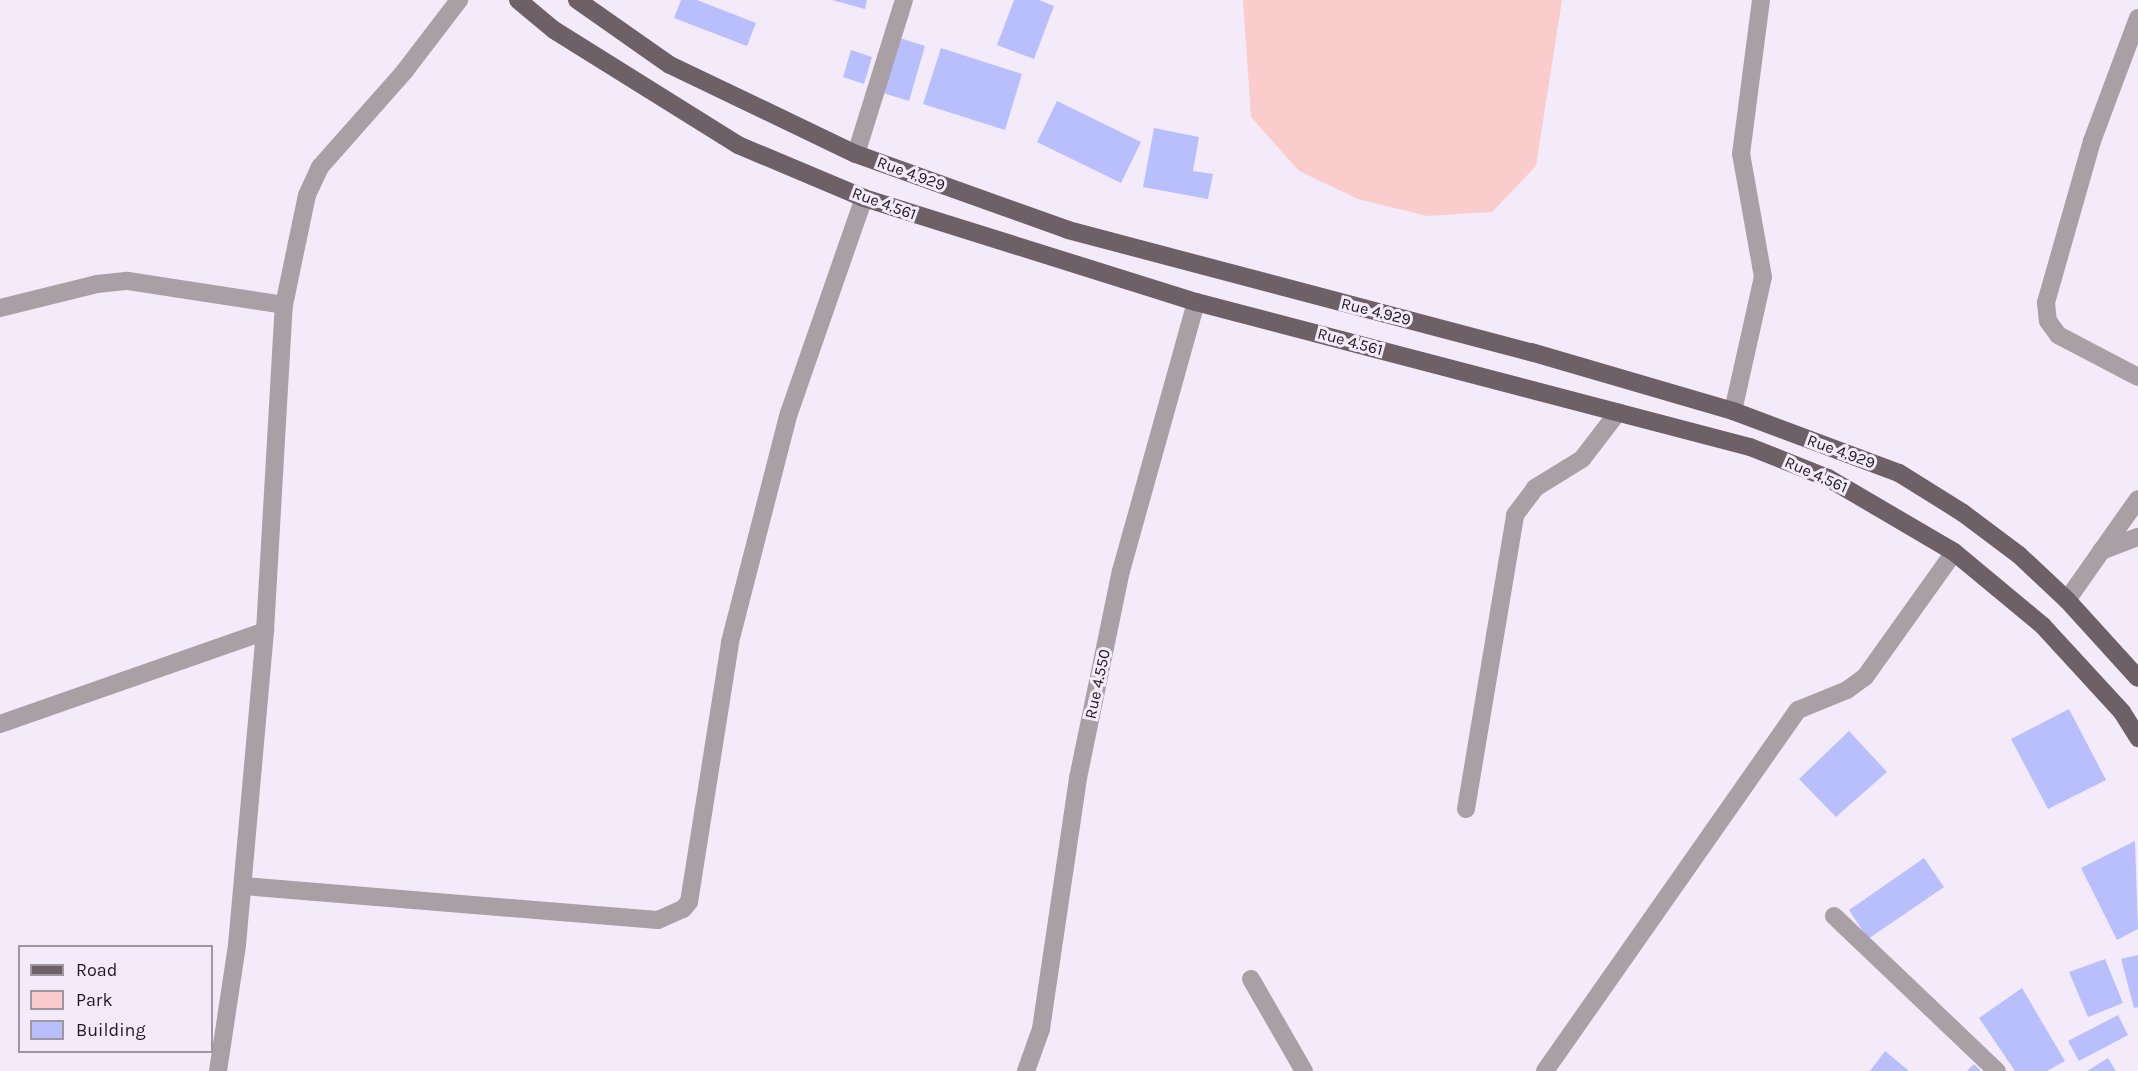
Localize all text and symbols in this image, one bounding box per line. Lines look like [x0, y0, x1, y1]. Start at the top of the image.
street label: Rue 4.929 [874, 153, 948, 195]
street label: Rue 4.561 [849, 184, 919, 224]
street label: Rue 4.929 [1339, 294, 1413, 330]
street label: Rue 4.561 [1315, 324, 1385, 360]
street label: Rue 4.929 [1804, 431, 1878, 473]
street label: Rue 4.561 [1782, 453, 1850, 497]
street label: Rue 4.550 [1081, 647, 1115, 721]
legend [18, 945, 213, 1053]
text: Road [76, 959, 117, 981]
text: Park [76, 989, 113, 1011]
text: Building [76, 1019, 146, 1041]

